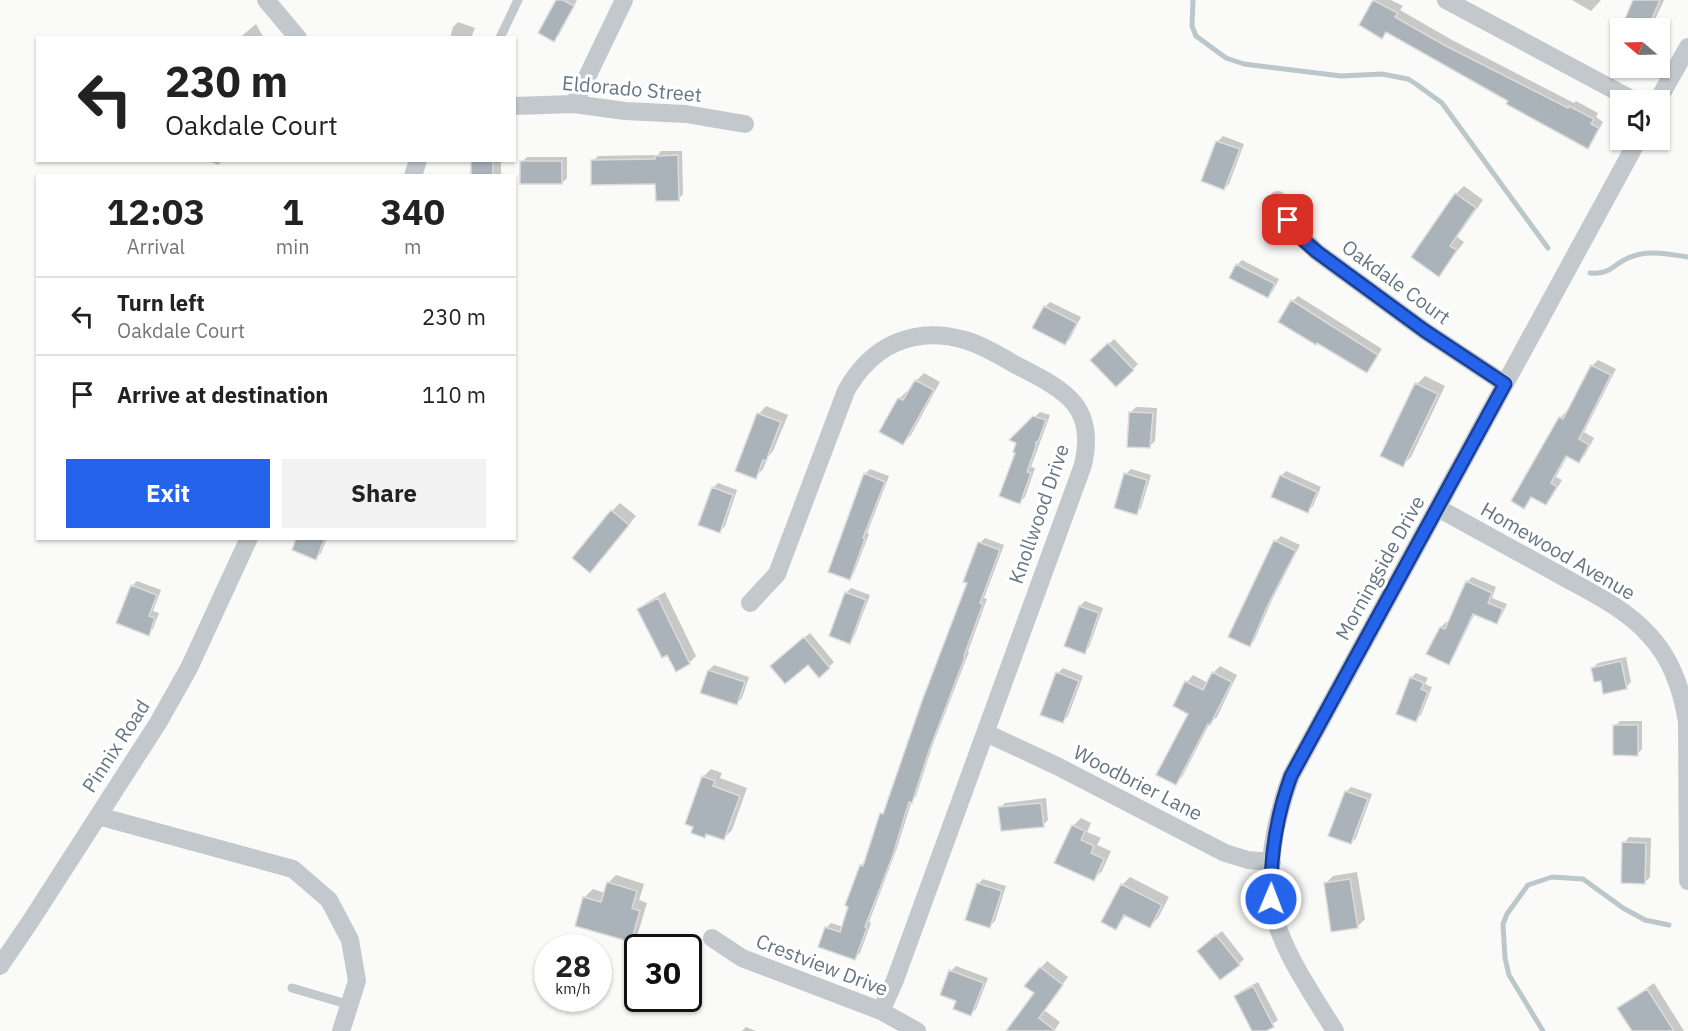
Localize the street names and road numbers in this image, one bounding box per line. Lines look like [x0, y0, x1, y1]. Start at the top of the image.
street label: Eldorado Street [561, 69, 703, 108]
street label: Oakdale Court [1337, 233, 1456, 330]
street label: Knollwood Drive [1002, 440, 1075, 587]
street label: Morningside Drive [1329, 491, 1431, 645]
street label: Homewood Avenue [1476, 495, 1641, 606]
street label: Pinnix Road [75, 694, 156, 797]
street label: Woodbrier Lane [1069, 738, 1207, 827]
street label: Crestview Drive [752, 927, 892, 1002]

